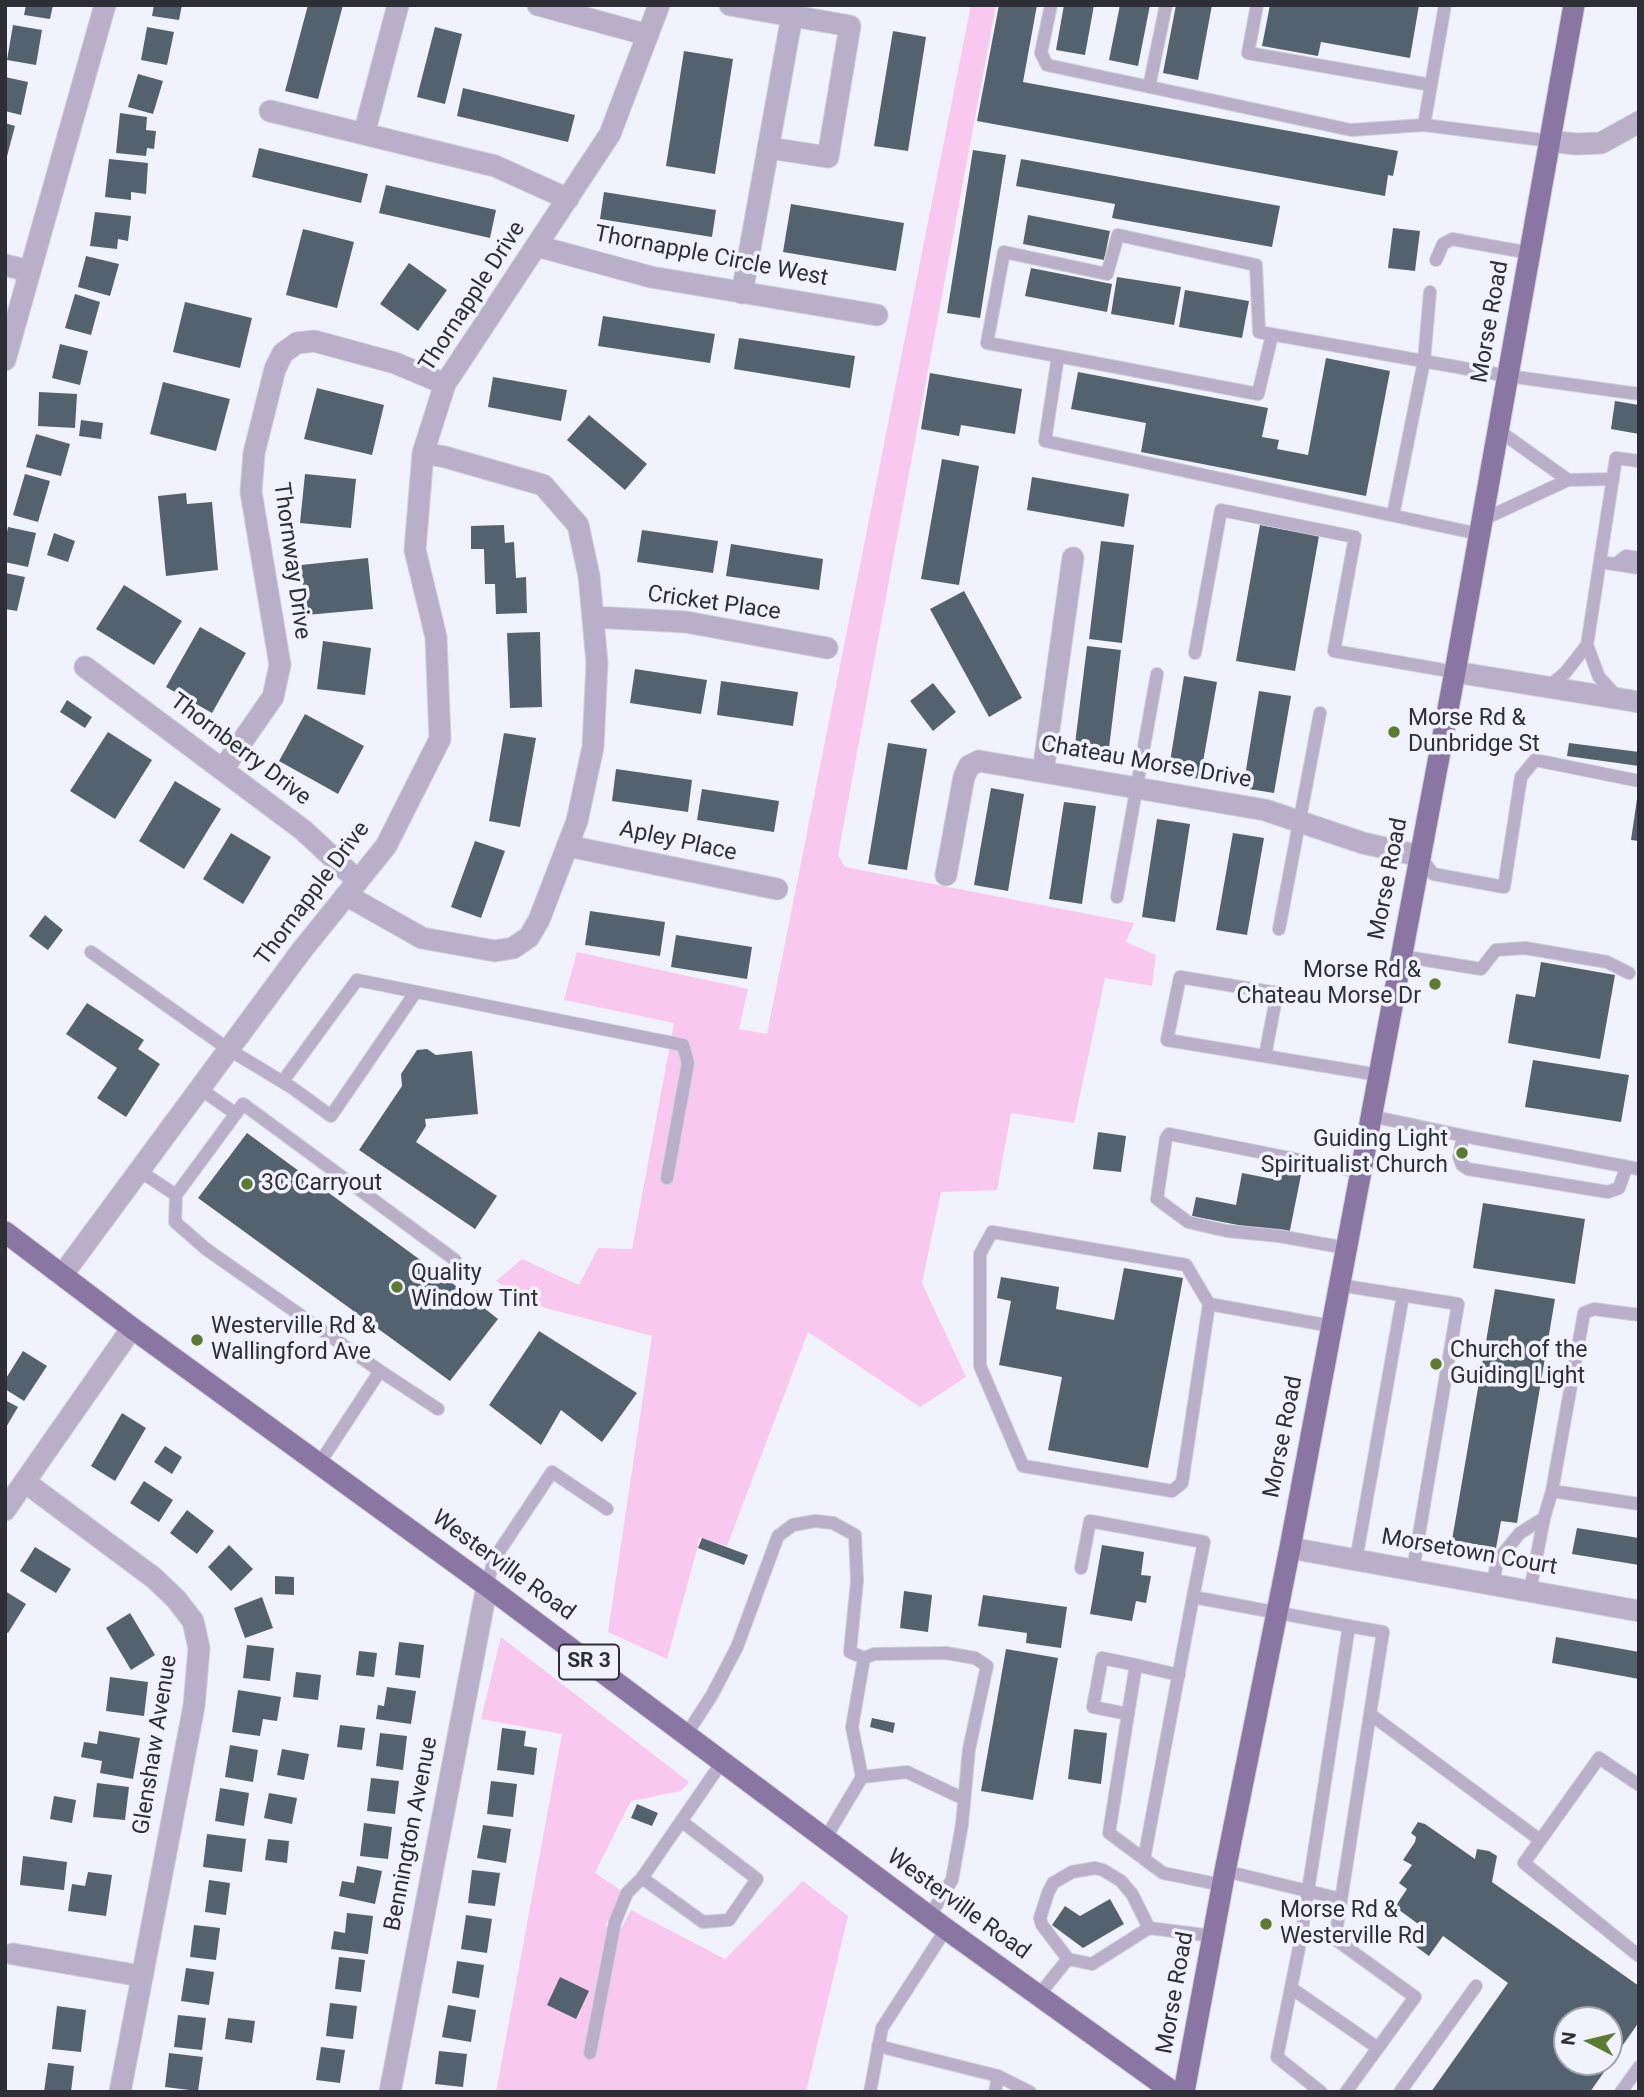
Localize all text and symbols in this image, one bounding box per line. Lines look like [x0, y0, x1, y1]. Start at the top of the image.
street label: Thornapple Drive [414, 217, 532, 377]
street label: Thornapple Circle West [592, 221, 830, 293]
street label: Morse Road [1467, 259, 1515, 385]
street label: Thornway Drive [266, 481, 316, 641]
street label: Cricket Place [646, 581, 782, 627]
street label: Thornberry Drive [164, 688, 316, 812]
place label: Morse Rd & Dunbridge St [1408, 705, 1540, 759]
marker: Morse Rd & Dunbridge St [1386, 724, 1402, 740]
street label: Chateau Morse Drive [1039, 731, 1253, 795]
street label: Thornapple Drive [250, 816, 376, 972]
street label: Apley Place [617, 816, 739, 868]
street label: Morse Road [1364, 816, 1414, 942]
place label: Morse Rd & Chateau Morse Dr [1237, 957, 1421, 1011]
marker: Morse Rd & Chateau Morse Dr [1427, 976, 1443, 992]
place label: Guiding Light Spiritualist Church [1261, 1126, 1448, 1180]
marker: Guiding Light Spiritualist Church [1454, 1145, 1470, 1161]
place label: 3C Carryout [261, 1170, 382, 1198]
marker: 3C Carryout [239, 1176, 255, 1192]
place label: Quality Window Tint [411, 1260, 538, 1314]
marker: Quality Window Tint [389, 1279, 405, 1295]
place label: Westerville Rd & Wallingford Ave [211, 1313, 376, 1367]
marker: Westerville Rd & Wallingford Ave [189, 1332, 205, 1348]
place label: Church of the Guiding Light [1450, 1337, 1588, 1391]
marker: Church of the Guiding Light [1428, 1356, 1444, 1372]
street label: Morse Road [1259, 1374, 1309, 1500]
street label: Westerville Road [426, 1505, 580, 1627]
street label: Morsetown Court [1379, 1524, 1559, 1582]
road number: SR 3 [559, 1644, 619, 1680]
street label: Glenshaw Avenue [128, 1653, 184, 1837]
street label: Bennington Avenue [380, 1735, 444, 1933]
street label: Westerville Road [881, 1844, 1035, 1966]
place label: Morse Rd & Westerville Rd [1280, 1897, 1425, 1951]
marker: Morse Rd & Westerville Rd [1258, 1916, 1274, 1932]
street label: Morse Road [1152, 1930, 1200, 2056]
north arrow [1553, 2006, 1623, 2076]
text: N [1556, 2031, 1581, 2047]

